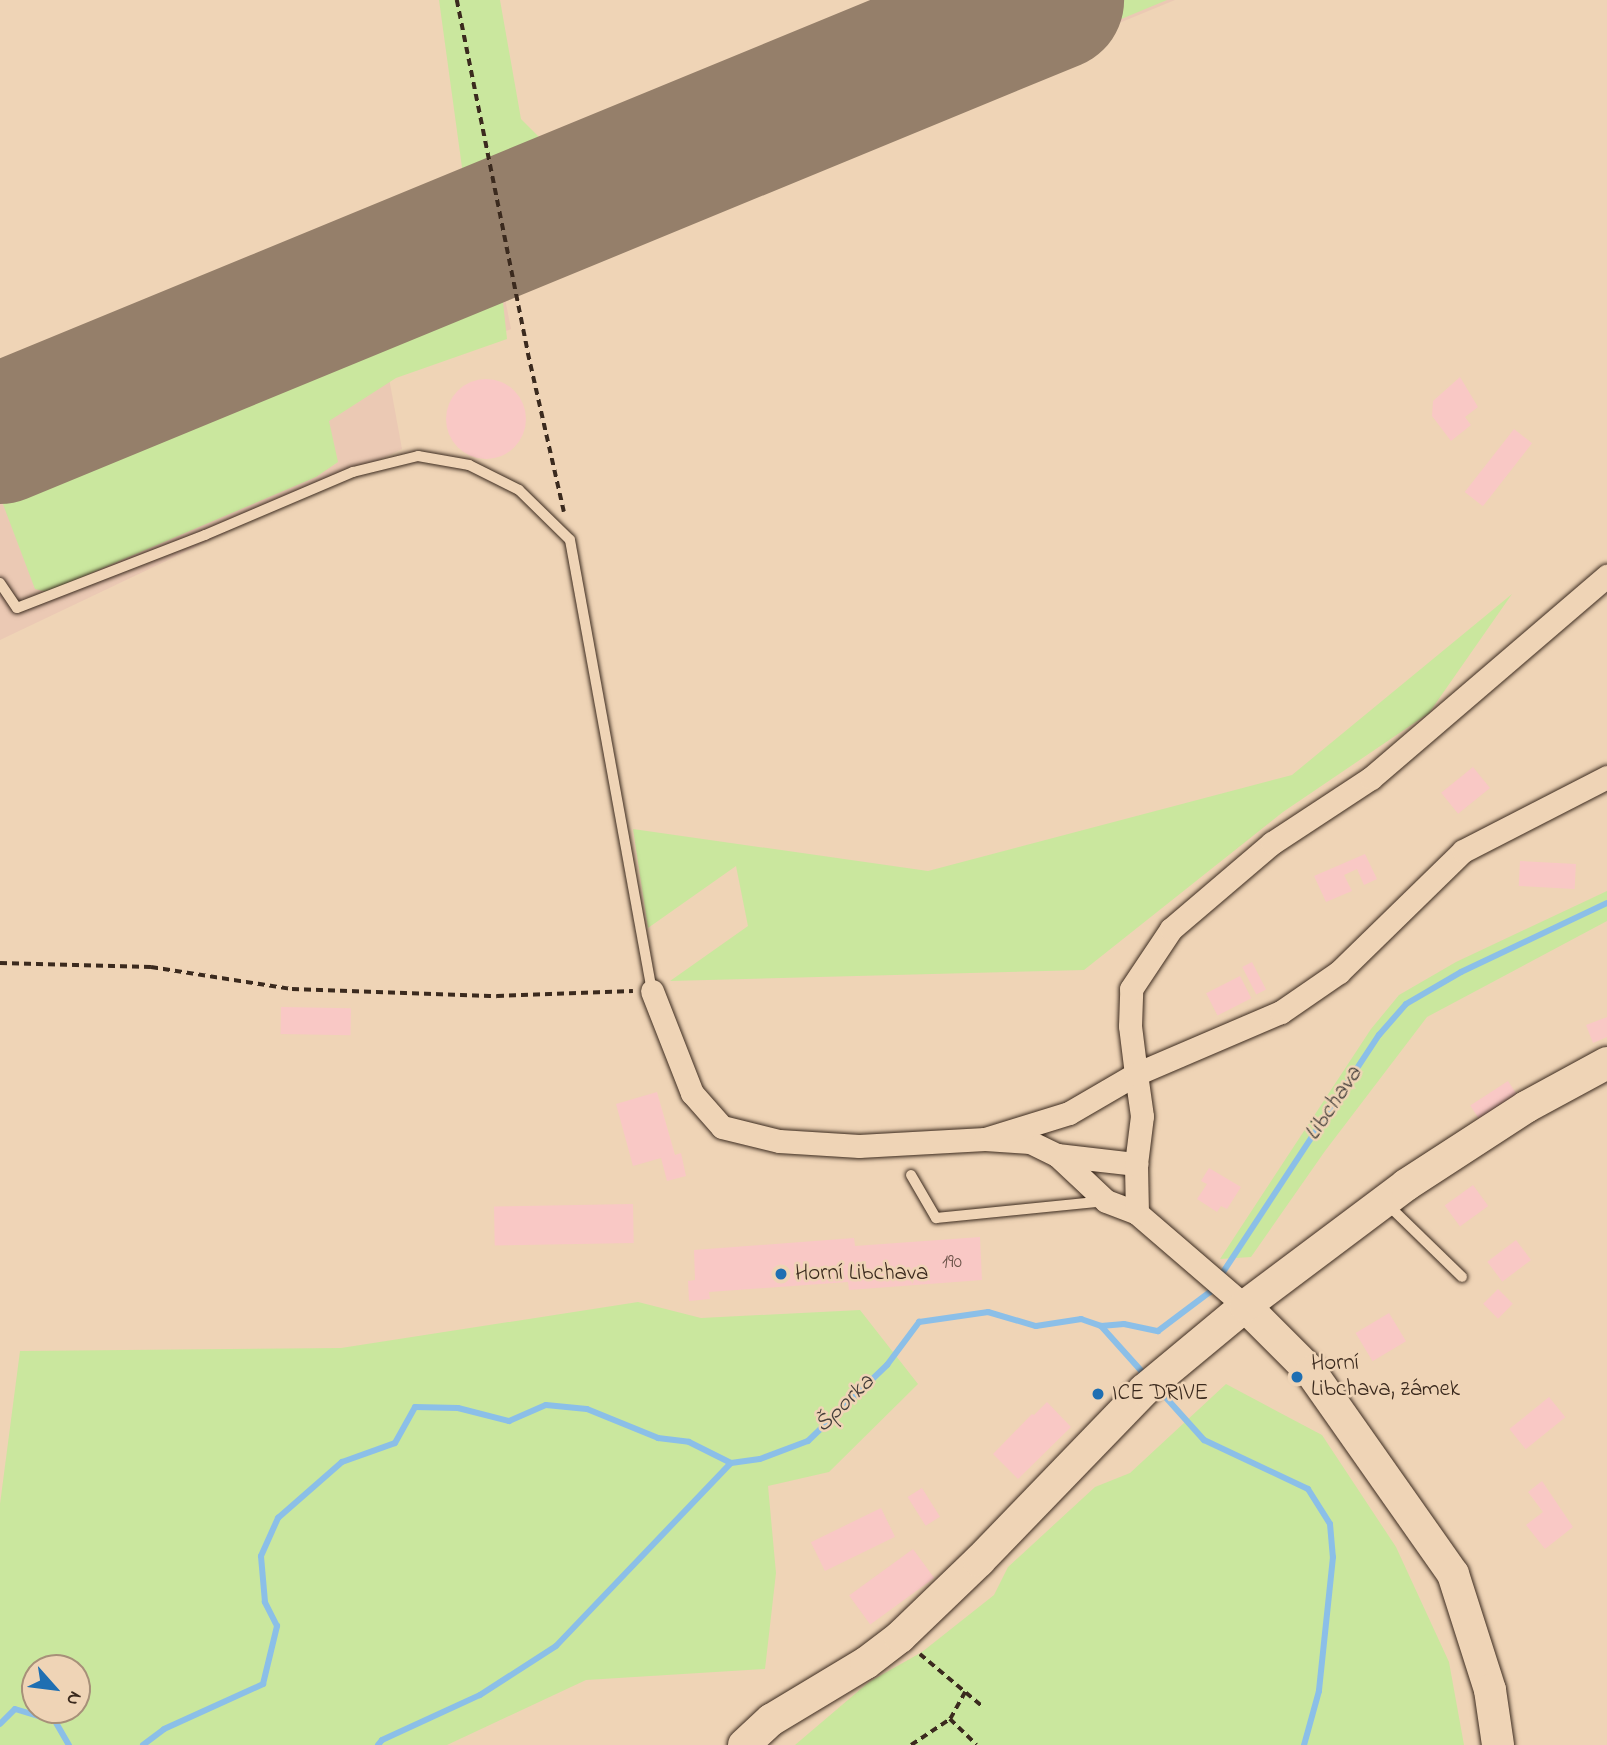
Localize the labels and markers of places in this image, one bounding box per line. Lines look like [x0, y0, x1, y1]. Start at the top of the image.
place label: Horní Libchava [795, 1260, 928, 1288]
marker: Horní Libchava [773, 1266, 789, 1282]
place label: Horní Libchava, zámek [1311, 1350, 1460, 1404]
marker: Horní Libchava, zámek [1289, 1369, 1305, 1385]
place label: ICE DRIVE [1112, 1380, 1208, 1408]
marker: ICE DRIVE [1090, 1386, 1106, 1402]

